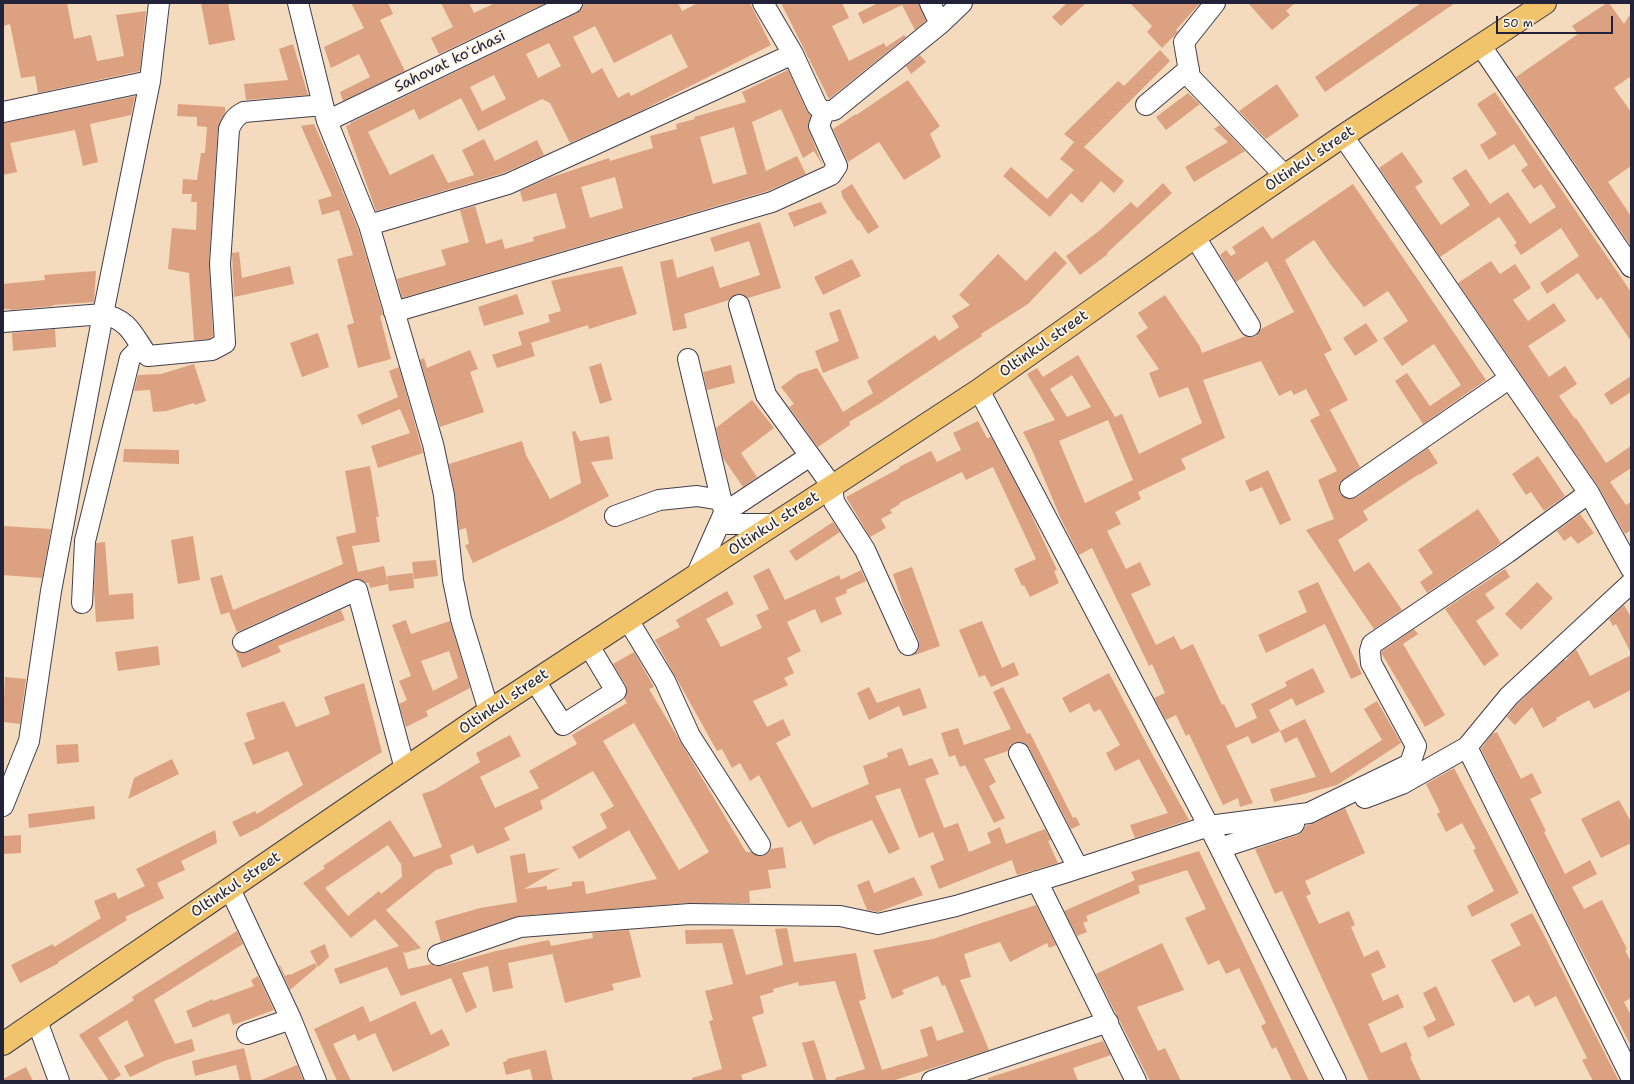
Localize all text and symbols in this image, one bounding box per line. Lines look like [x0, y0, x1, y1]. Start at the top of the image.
scale bar [1498, 8, 1615, 34]
text: 50 m [1503, 15, 1533, 31]
street label: Sahovat koʻchasi [391, 27, 509, 97]
street label: Oltinkul street [1262, 122, 1358, 196]
street label: Oltinkul street [996, 307, 1092, 381]
street label: Oltinkul street [725, 488, 823, 560]
street label: Oltinkul street [456, 665, 552, 739]
street label: Oltinkul street [188, 848, 284, 922]

